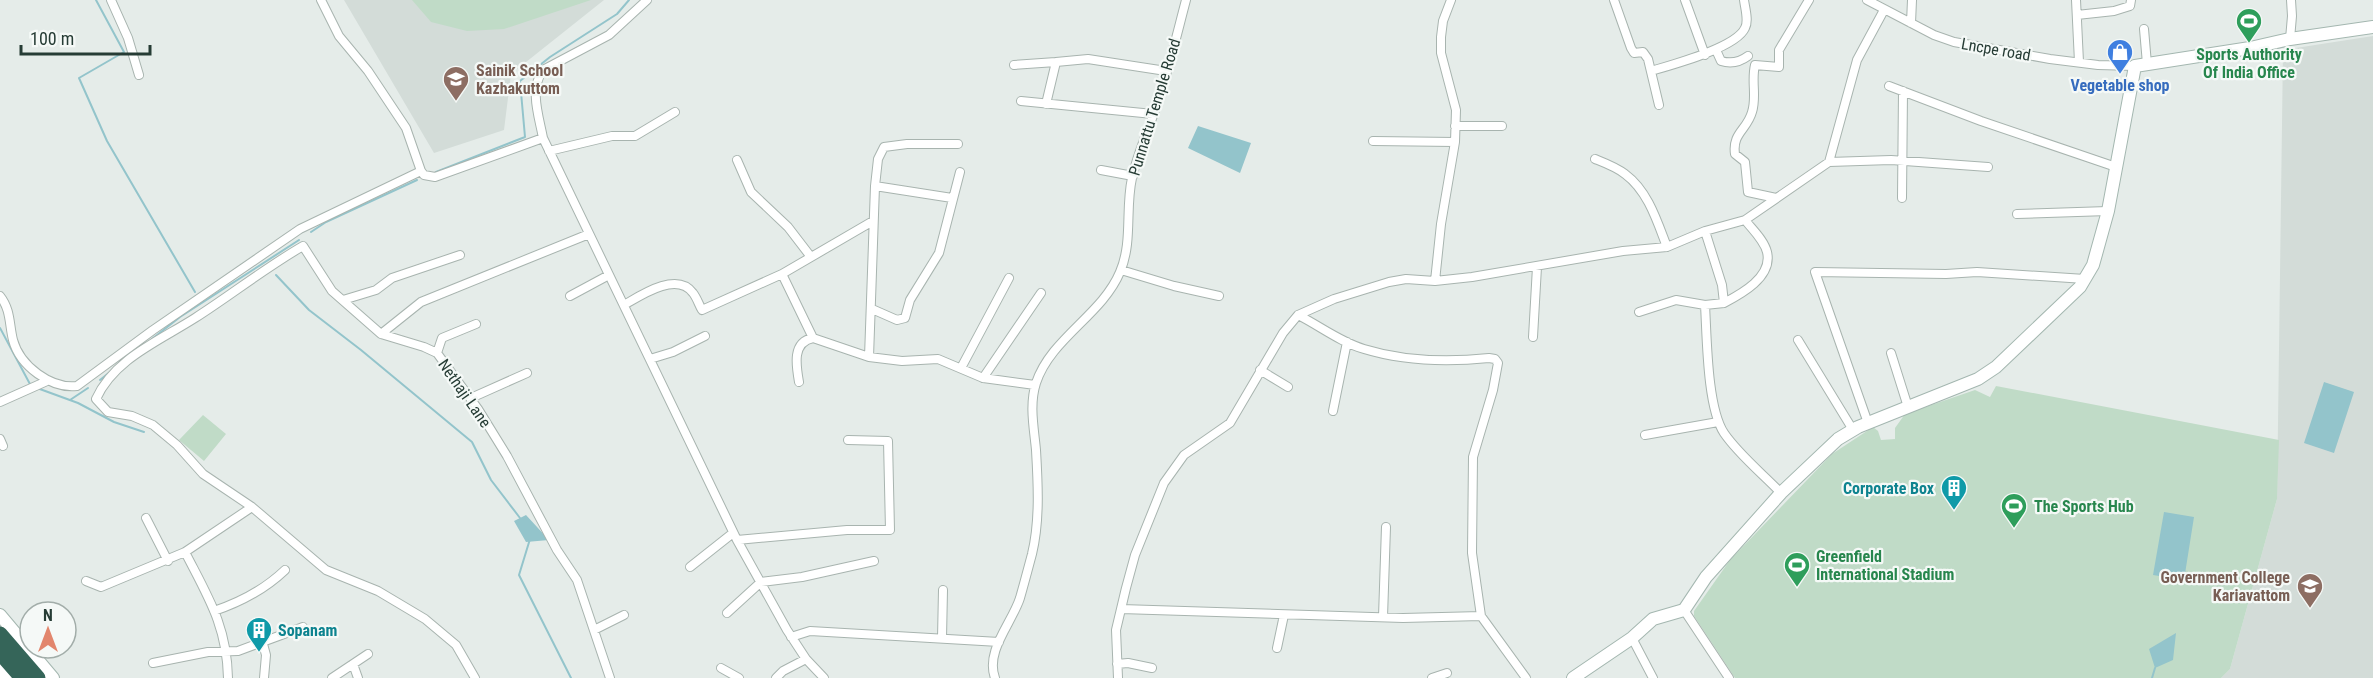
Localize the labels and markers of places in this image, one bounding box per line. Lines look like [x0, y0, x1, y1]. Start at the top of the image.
sports icon: Sports Authority Of India Office [2234, 6, 2264, 44]
shop icon: Vegetable shop [2105, 37, 2135, 75]
place label: Sports Authority Of India Office [2196, 45, 2302, 82]
place label: Sainik School Kazhakuttom [476, 61, 563, 98]
school or university icon: Sainik School Kazhakuttom [441, 64, 471, 102]
place label: Vegetable shop [2070, 76, 2170, 95]
building icon: Corporate Box [1939, 473, 1969, 511]
place label: Corporate Box [1843, 479, 1935, 498]
sports icon: The Sports Hub [1999, 491, 2029, 529]
place label: The Sports Hub [2034, 497, 2134, 516]
place label: Greenfield International Stadium [1816, 547, 1954, 584]
sports icon: Greenfield International Stadium [1782, 550, 1812, 588]
place label: Government College Kariavattom [2160, 568, 2290, 605]
school or university icon: Government College Kariavattom [2295, 571, 2325, 609]
building icon: Sopanam [244, 615, 274, 653]
place label: Sopanam [278, 621, 337, 640]

